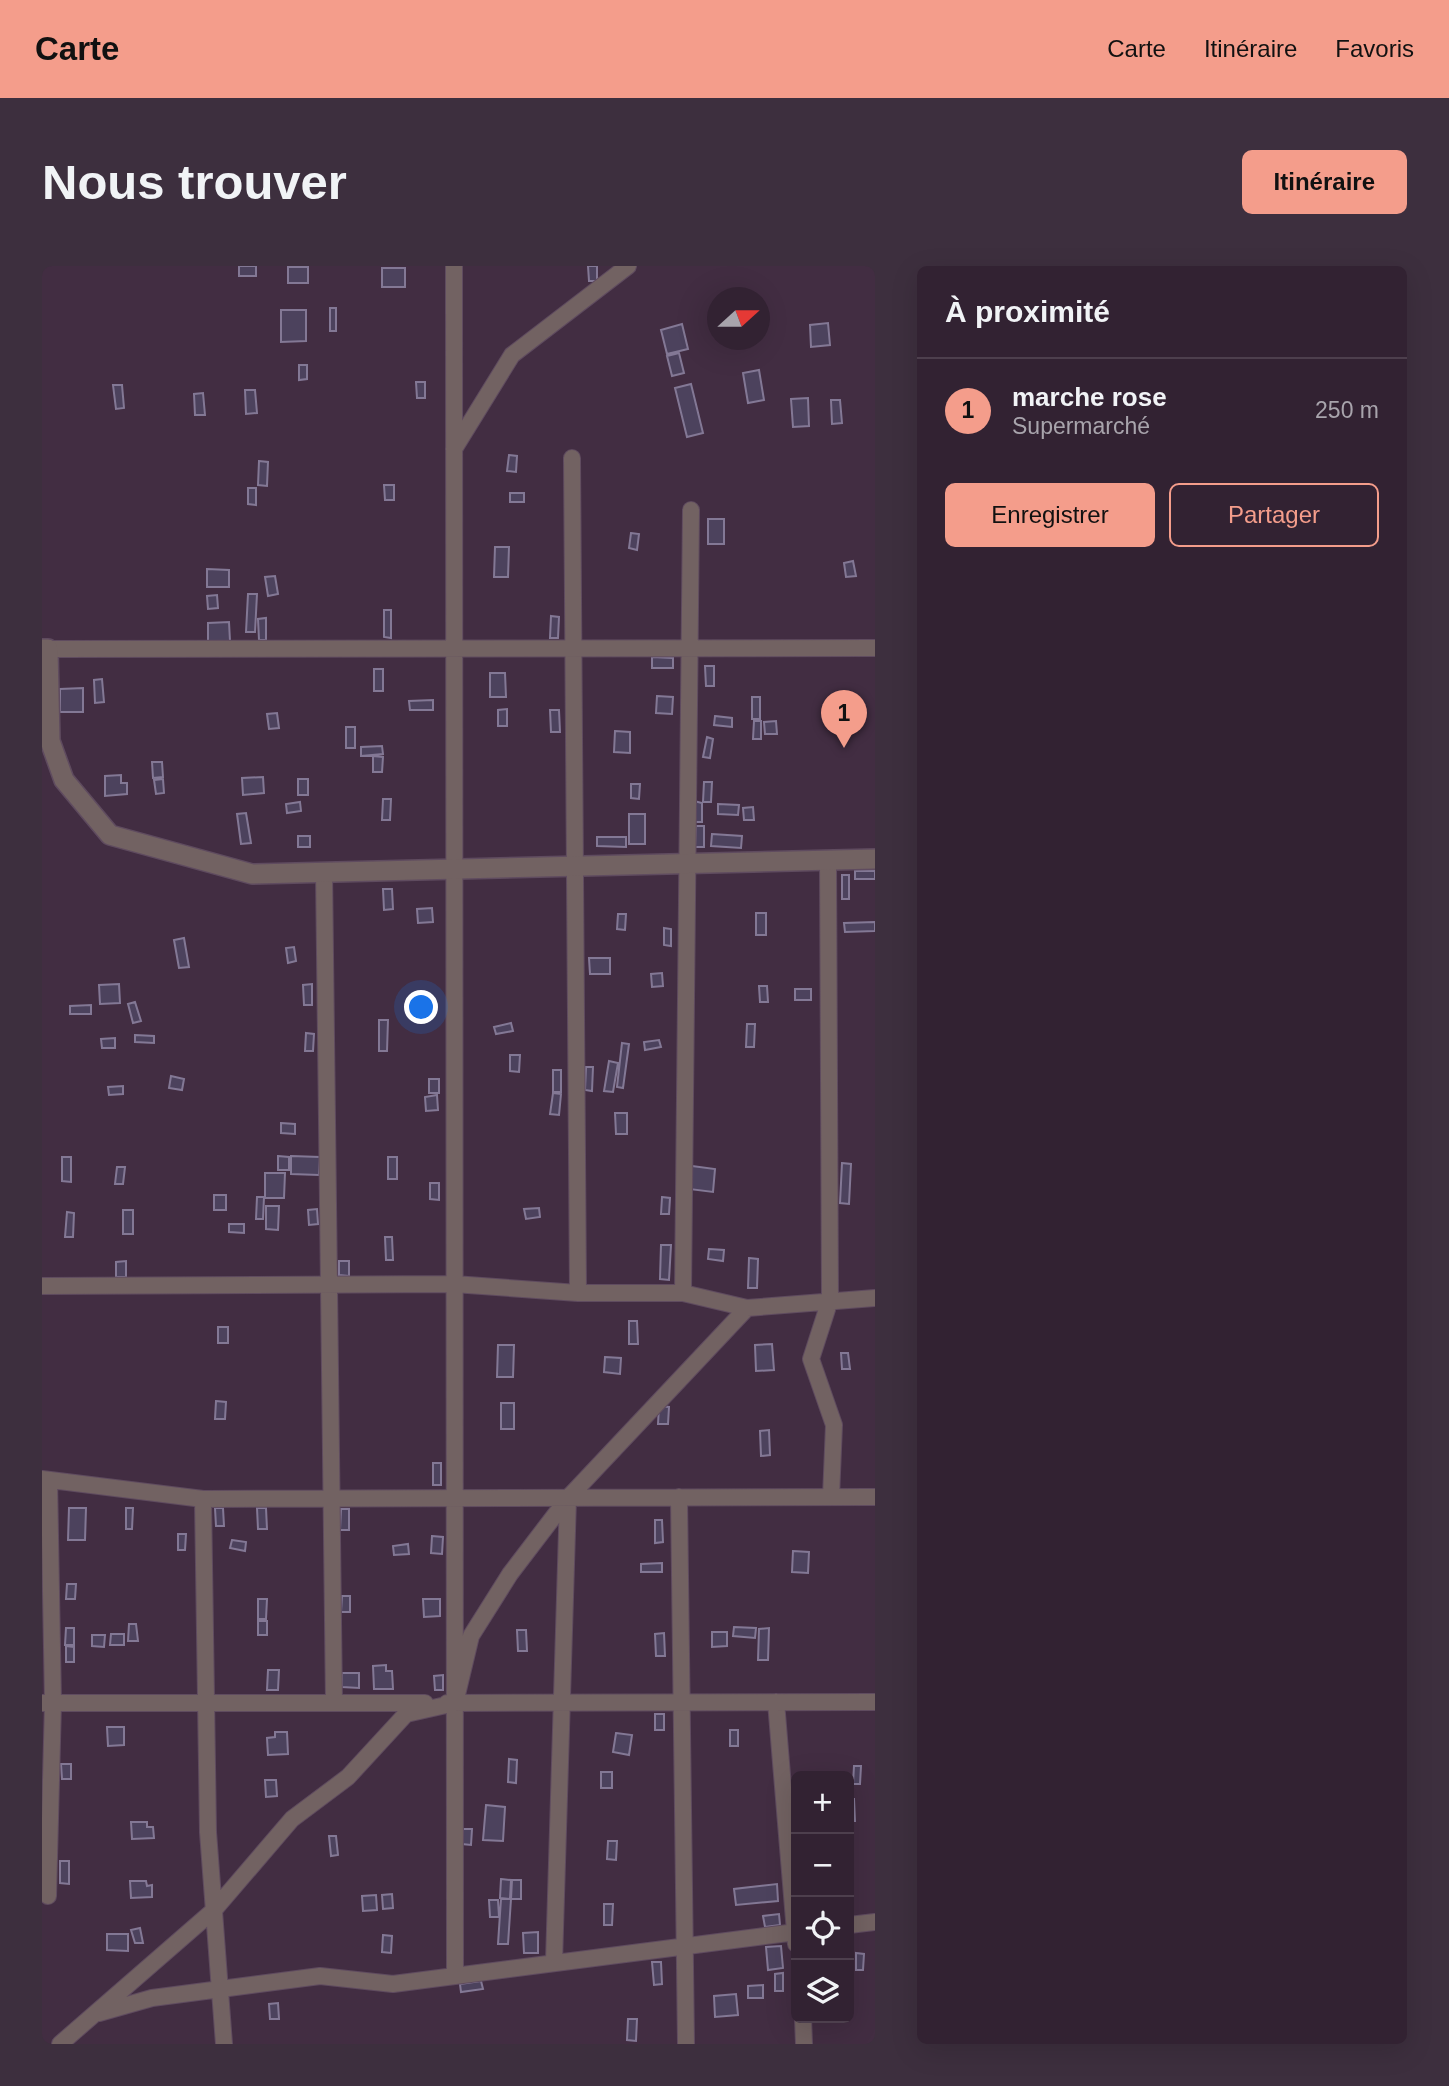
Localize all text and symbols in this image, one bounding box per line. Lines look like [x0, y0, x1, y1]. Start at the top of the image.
text: Carte [35, 30, 119, 67]
text: Carte [1107, 35, 1166, 62]
text: Itinéraire [1204, 35, 1297, 62]
text: Favoris [1335, 35, 1414, 62]
button: Itinéraire [1242, 150, 1407, 214]
text: Nous trouver [42, 155, 347, 209]
north arrow [707, 287, 770, 350]
text: À proximité [945, 295, 1110, 328]
text: marche rose [1012, 382, 1167, 412]
text: 1 [962, 397, 974, 423]
text: 250 m [1315, 397, 1379, 423]
text: Supermarché [1012, 413, 1150, 439]
button: Enregistrer [945, 483, 1155, 547]
button: Partager [1169, 483, 1379, 547]
pin: 1 [821, 690, 867, 748]
your location [404, 990, 438, 1024]
map controls [791, 1771, 854, 2023]
button: + [791, 1771, 854, 1834]
button: − [791, 1834, 854, 1897]
button: locate [791, 1897, 854, 1960]
button: layers [791, 1960, 854, 2023]

